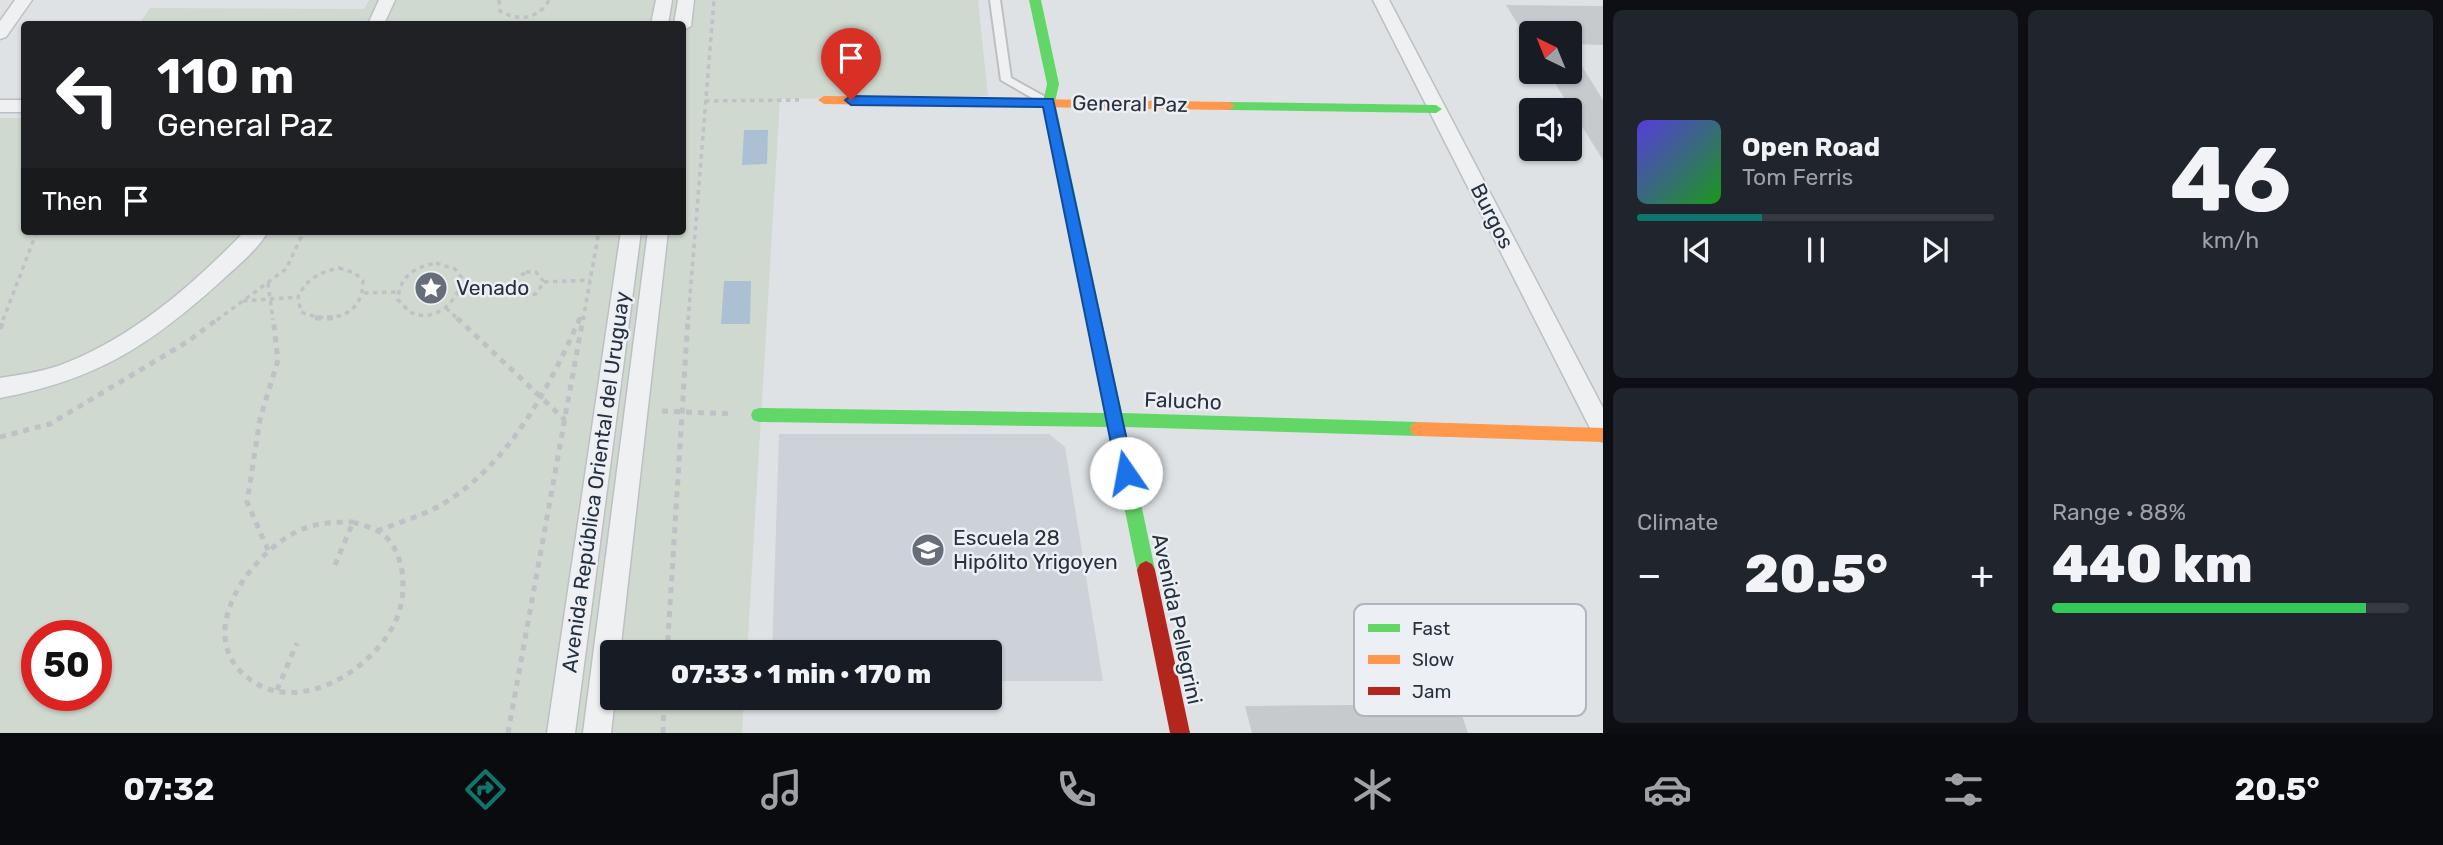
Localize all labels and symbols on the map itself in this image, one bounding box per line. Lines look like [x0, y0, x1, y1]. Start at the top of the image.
north arrow [1519, 21, 1582, 84]
pin [821, 28, 881, 100]
street label: General Paz [1072, 90, 1188, 117]
street label: Burgos [1465, 179, 1519, 253]
place icon: Venado [412, 269, 450, 307]
place label: Venado [456, 275, 529, 300]
street label: Avenida República Oriental del Uruguay [556, 289, 635, 674]
street label: Falucho [1144, 387, 1222, 414]
position arrow [1089, 436, 1163, 510]
place label: Escuela 28 Hipólito Yrigoyen [953, 525, 1118, 574]
school or university icon: Escuela 28 Hipólito Yrigoyen [909, 531, 947, 569]
street label: Avenida Pellegrini [1147, 531, 1208, 707]
legend [1354, 604, 1586, 716]
text: Fast [1412, 617, 1451, 640]
speed limit sign: 50 [21, 620, 112, 711]
text: Slow [1412, 648, 1454, 671]
text: Jam [1412, 680, 1451, 703]

